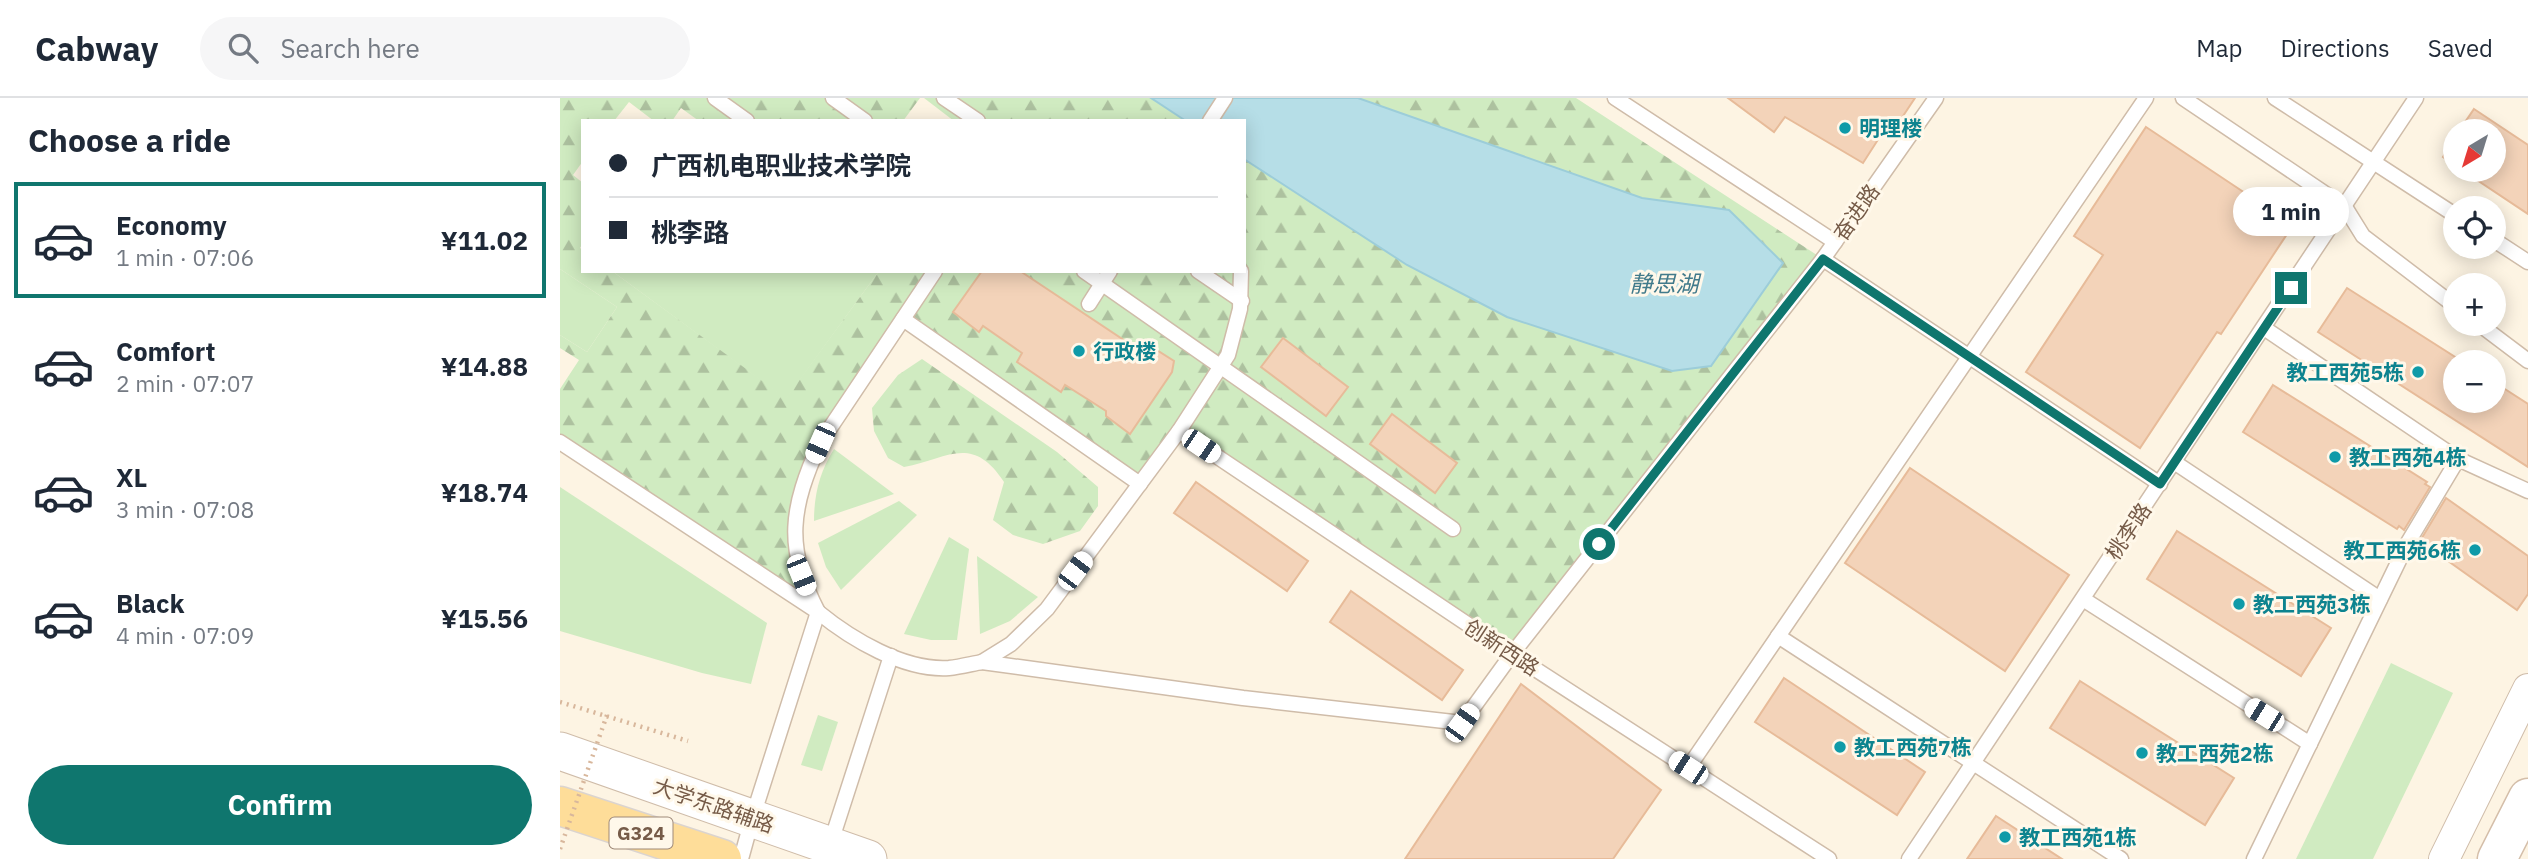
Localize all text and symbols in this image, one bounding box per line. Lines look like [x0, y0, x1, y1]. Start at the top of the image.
search box [200, 17, 690, 80]
text: Cabway [35, 27, 158, 70]
icon: search [224, 29, 262, 67]
text: Search here [280, 31, 420, 65]
text: Map [2196, 32, 2242, 64]
text: Directions [2280, 32, 2390, 64]
text: Saved [2428, 32, 2493, 64]
place label: 明理楼 [1859, 114, 1922, 142]
text: Choose a ride [28, 119, 231, 161]
north arrow [2443, 119, 2506, 182]
map controls [2443, 119, 2506, 413]
marker: 明理楼 [1837, 120, 1853, 136]
text: 广西机电职业技术学院 [651, 148, 911, 182]
street label: 奋进路 [1826, 178, 1886, 246]
callout: 1 min [2233, 186, 2349, 236]
text: 1 min [2261, 196, 2321, 226]
button: locate [2443, 196, 2506, 259]
text: Economy [116, 208, 227, 242]
icon: car [32, 209, 95, 272]
text: 桃李路 [651, 215, 729, 249]
text: ¥11.02 [441, 223, 528, 257]
text: 1 min · 07:06 [116, 242, 254, 272]
water label: 静思湖 [1630, 268, 1702, 298]
route end [2275, 272, 2307, 304]
button: + [2443, 273, 2506, 336]
text: Comfort [116, 334, 215, 368]
icon: car [32, 335, 95, 398]
place label: 行政楼 [1093, 337, 1156, 365]
marker: 行政楼 [1071, 343, 1087, 359]
text: ¥14.88 [441, 349, 528, 383]
button: − [2443, 350, 2506, 413]
place label: 教工西苑5栋 [2286, 358, 2404, 386]
marker: 教工西苑5栋 [2410, 364, 2426, 380]
text: 2 min · 07:07 [116, 368, 254, 398]
car [802, 420, 839, 466]
car [1178, 426, 1225, 466]
place label: 教工西苑4栋 [2349, 443, 2467, 471]
marker: 教工西苑4栋 [2327, 449, 2343, 465]
text: XL [116, 460, 147, 494]
icon: car [32, 461, 95, 524]
text: ¥18.74 [441, 475, 528, 509]
text: 3 min · 07:08 [116, 494, 254, 524]
street label: 桃李路 [2099, 497, 2157, 565]
route start [1583, 528, 1615, 560]
place label: 教工西苑6栋 [2343, 536, 2461, 564]
marker: 教工西苑6栋 [2467, 542, 2483, 558]
car [1054, 548, 1097, 594]
car [784, 552, 819, 598]
text: Black [116, 586, 184, 620]
icon: car [32, 587, 95, 650]
place label: 教工西苑3栋 [2253, 590, 2371, 618]
marker: 教工西苑3栋 [2231, 596, 2247, 612]
text: ¥15.56 [441, 601, 528, 635]
street label: 创新西路 [1459, 612, 1545, 682]
text: 4 min · 07:09 [116, 620, 254, 650]
car [2241, 695, 2288, 735]
car [1442, 700, 1483, 746]
place label: 教工西苑7栋 [1854, 733, 1972, 761]
marker: 教工西苑7栋 [1832, 739, 1848, 755]
place label: 教工西苑2栋 [2156, 739, 2274, 767]
marker: 教工西苑2栋 [2134, 745, 2150, 761]
car [1665, 748, 1712, 788]
button: Confirm [28, 765, 532, 845]
street label: 大学东路辅路 [650, 771, 778, 839]
road number: G324 [610, 818, 672, 848]
place label: 教工西苑1栋 [2019, 823, 2137, 851]
marker: 教工西苑1栋 [1997, 829, 2013, 845]

